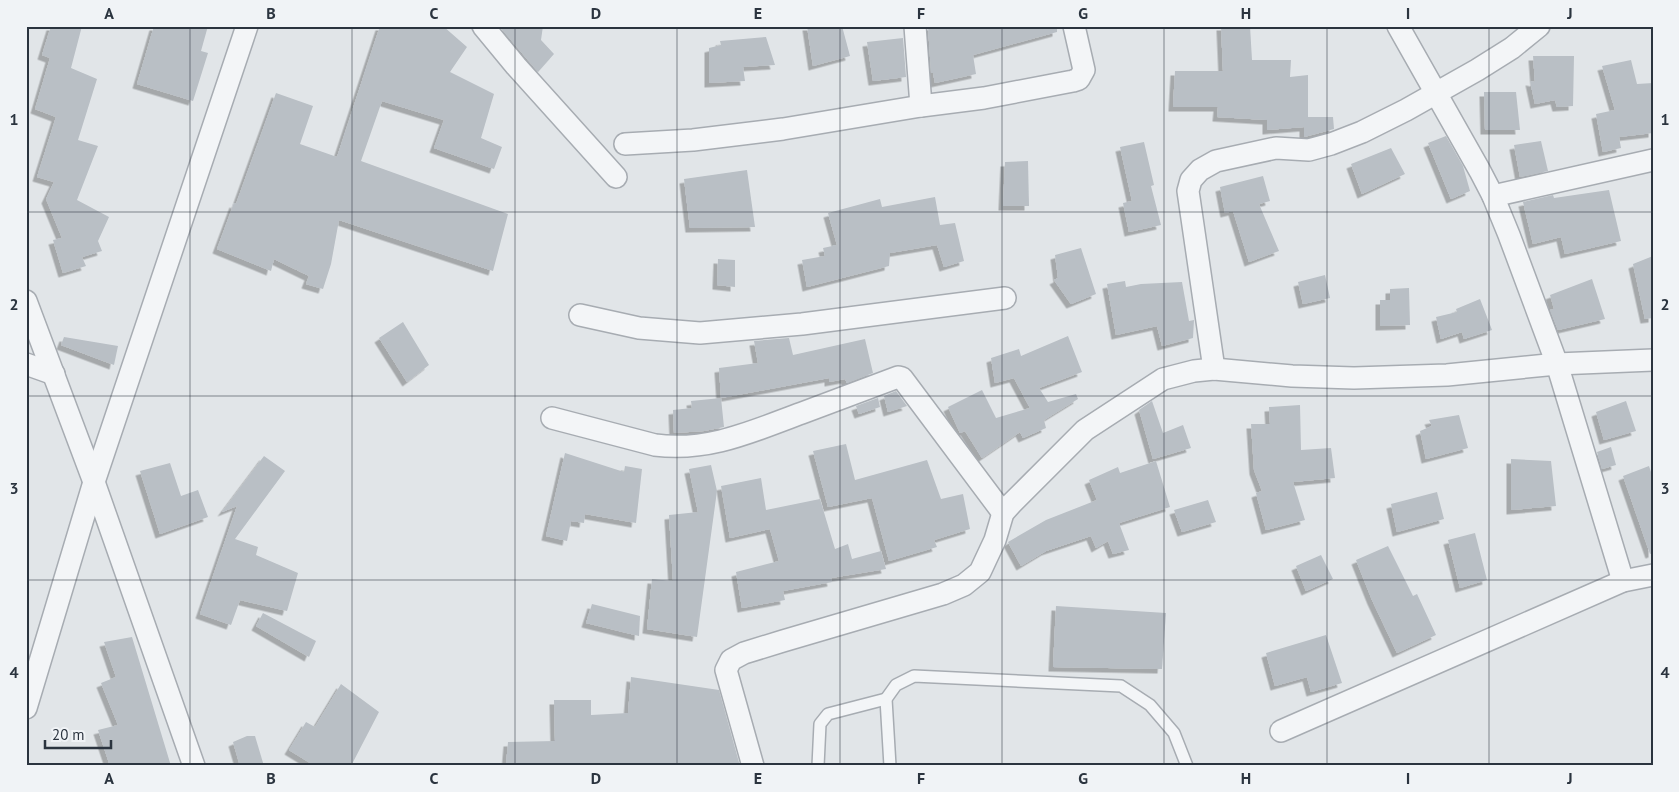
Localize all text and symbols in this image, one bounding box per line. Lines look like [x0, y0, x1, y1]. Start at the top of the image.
text: A [104, 3, 114, 23]
text: B [266, 3, 276, 23]
text: C [430, 3, 439, 23]
text: D [591, 3, 601, 23]
text: E [754, 3, 762, 23]
text: F [917, 3, 925, 23]
text: G [1078, 3, 1088, 23]
text: H [1241, 3, 1251, 23]
text: I [1406, 3, 1410, 23]
text: J [1566, 3, 1573, 23]
text: 1 [9, 109, 19, 129]
text: 1 [1660, 109, 1670, 129]
text: 2 [9, 294, 19, 314]
text: 2 [1660, 294, 1670, 314]
text: 3 [9, 478, 19, 498]
text: 3 [1660, 478, 1670, 498]
text: 4 [9, 662, 19, 682]
text: 4 [1660, 662, 1670, 682]
scale bar [45, 717, 111, 749]
text: 20 m [52, 725, 85, 744]
text: A [104, 768, 114, 788]
text: B [266, 768, 276, 788]
text: C [430, 768, 439, 788]
text: D [591, 768, 601, 788]
text: E [754, 768, 762, 788]
text: F [917, 768, 925, 788]
text: G [1078, 768, 1088, 788]
text: H [1241, 768, 1251, 788]
text: I [1406, 768, 1410, 788]
text: J [1566, 768, 1573, 788]

